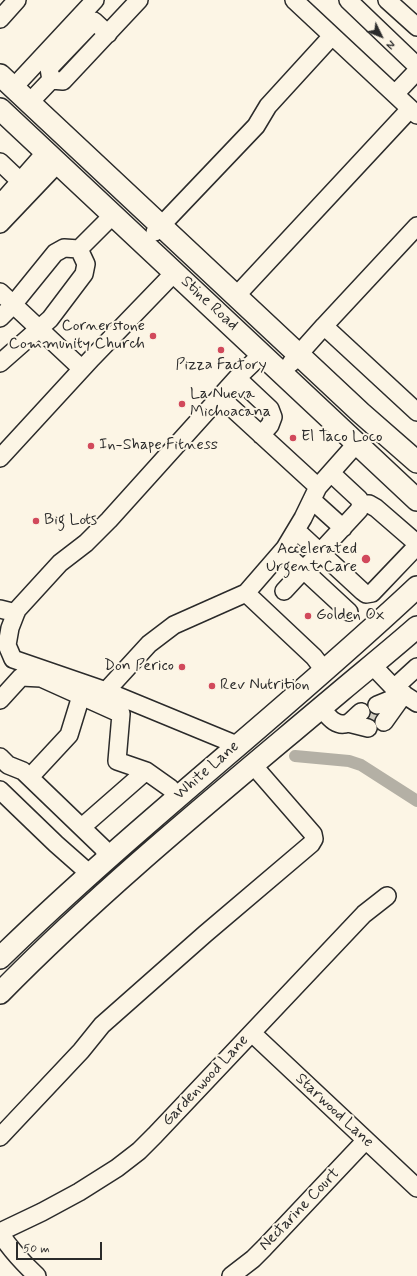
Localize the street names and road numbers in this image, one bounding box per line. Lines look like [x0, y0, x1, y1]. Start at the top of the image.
street label: Stine Road [176, 273, 242, 335]
street label: White Lane [170, 737, 244, 805]
street label: Gardenwood Lane [159, 1031, 253, 1131]
street label: Starwood Lane [291, 1070, 377, 1152]
street label: Nectarine Court [256, 1165, 344, 1255]

